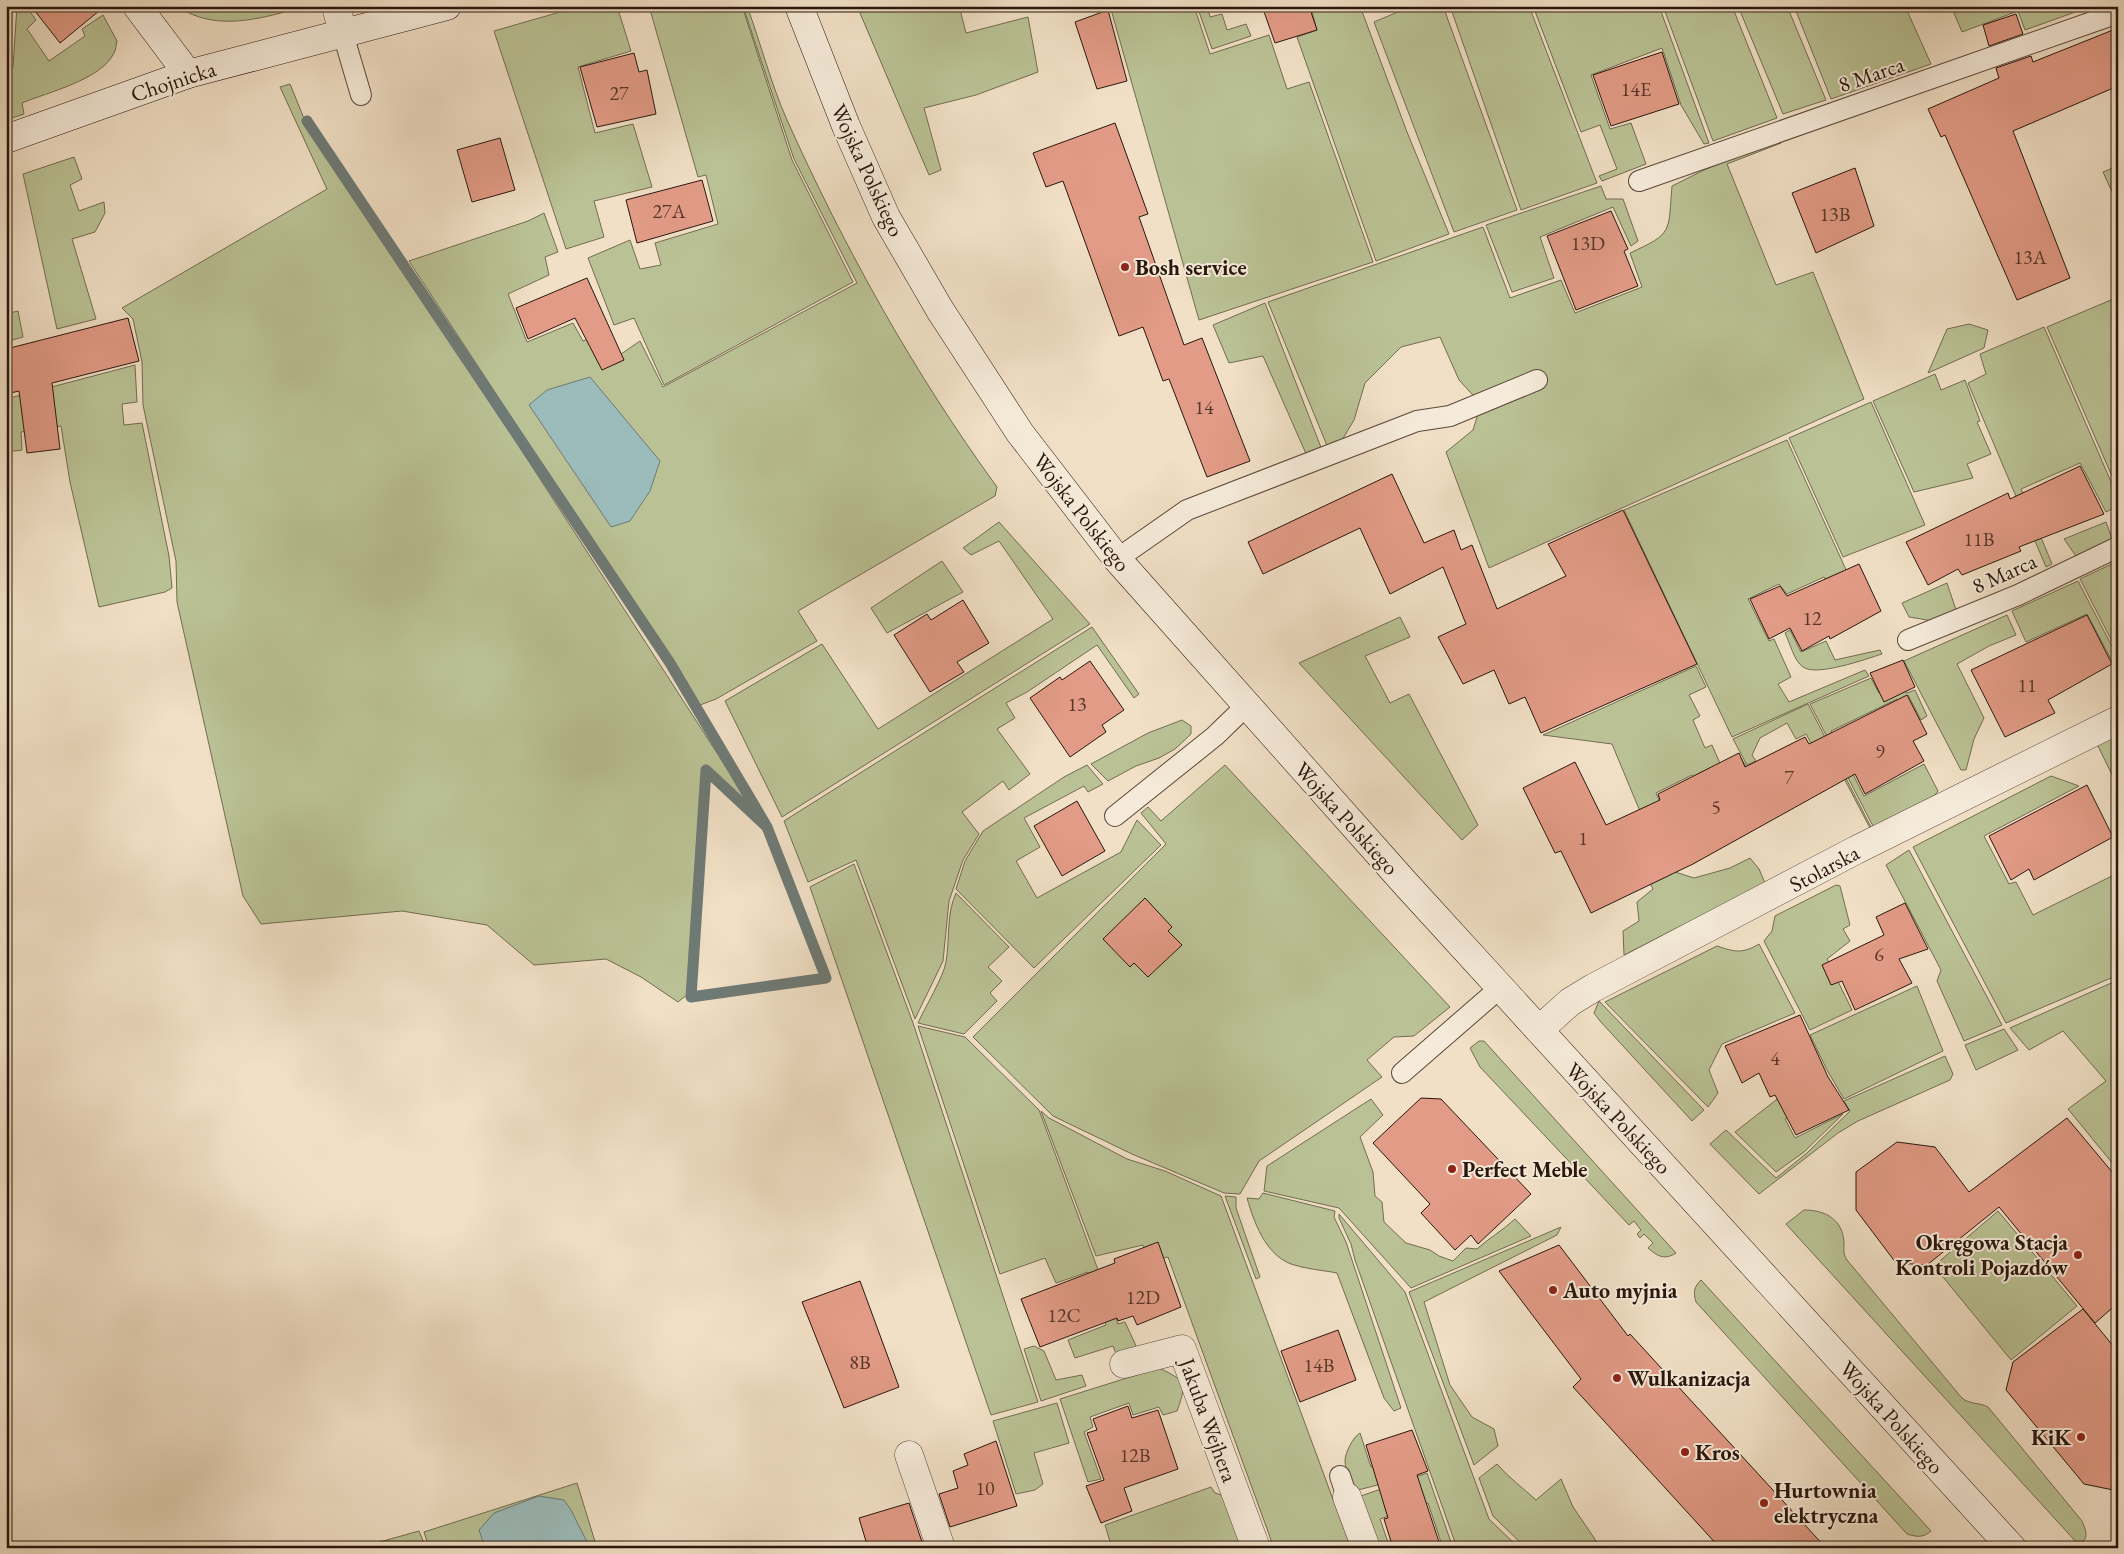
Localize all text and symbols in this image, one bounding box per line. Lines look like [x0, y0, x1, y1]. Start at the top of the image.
street label: 8 Marca [1834, 50, 1908, 99]
street label: Chojnicka [127, 54, 220, 109]
house number: 14E [1621, 76, 1651, 102]
house number: 27 [609, 80, 629, 106]
street label: Wojska Polskiego [824, 99, 911, 241]
house number: 27A [652, 198, 686, 224]
house number: 13B [1820, 201, 1850, 227]
house number: 13D [1571, 230, 1605, 256]
house number: 13A [2013, 244, 2047, 270]
place label: Bosh service [1135, 253, 1247, 282]
marker: Bosh service [1119, 261, 1131, 273]
house number: 14 [1194, 394, 1214, 420]
street label: Wojska Polskiego [1026, 447, 1137, 578]
house number: 11B [1964, 526, 1994, 552]
street label: 8 Marca [1967, 546, 2041, 601]
house number: 12 [1802, 605, 1822, 631]
house number: 11 [2017, 672, 2037, 698]
house number: 13 [1067, 691, 1087, 717]
house number: 9 [1875, 738, 1885, 764]
street label: Wojska Polskiego [1288, 755, 1405, 881]
house number: 7 [1784, 764, 1794, 790]
house number: 5 [1711, 794, 1721, 820]
house number: 1 [1578, 825, 1588, 851]
street label: Stolarska [1784, 838, 1864, 899]
house number: 6 [1874, 941, 1884, 967]
house number: 4 [1770, 1045, 1780, 1071]
street label: Wojska Polskiego [1559, 1056, 1678, 1181]
place label: Perfect Meble [1462, 1155, 1587, 1184]
marker: Perfect Meble [1446, 1163, 1458, 1175]
place label: Okręgowa Stacja Kontroli Pojazdów [1895, 1228, 2068, 1282]
marker: Okręgowa Stacja Kontroli Pojazdów [2072, 1249, 2084, 1261]
place label: Auto myjnia [1562, 1276, 1678, 1305]
house number: 12D [1126, 1284, 1160, 1310]
marker: Auto myjnia [1547, 1284, 1559, 1296]
house number: 12C [1047, 1302, 1081, 1328]
house number: 8B [849, 1349, 871, 1375]
street label: Jakuba Wejhera [1172, 1352, 1244, 1486]
house number: 14B [1304, 1352, 1334, 1378]
street label: Wojska Polskiego [1833, 1354, 1950, 1480]
place label: Wulkanizacja [1627, 1364, 1751, 1393]
marker: Wulkanizacja [1611, 1372, 1623, 1384]
place label: KiK [2031, 1423, 2071, 1452]
marker: KiK [2075, 1431, 2087, 1443]
place label: Kros [1695, 1438, 1740, 1467]
house number: 12B [1120, 1442, 1150, 1468]
marker: Kros [1679, 1446, 1691, 1458]
house number: 10 [975, 1475, 995, 1501]
place label: Hurtownia elektryczna [1774, 1476, 1879, 1530]
marker: Hurtownia elektryczna [1758, 1497, 1770, 1509]

